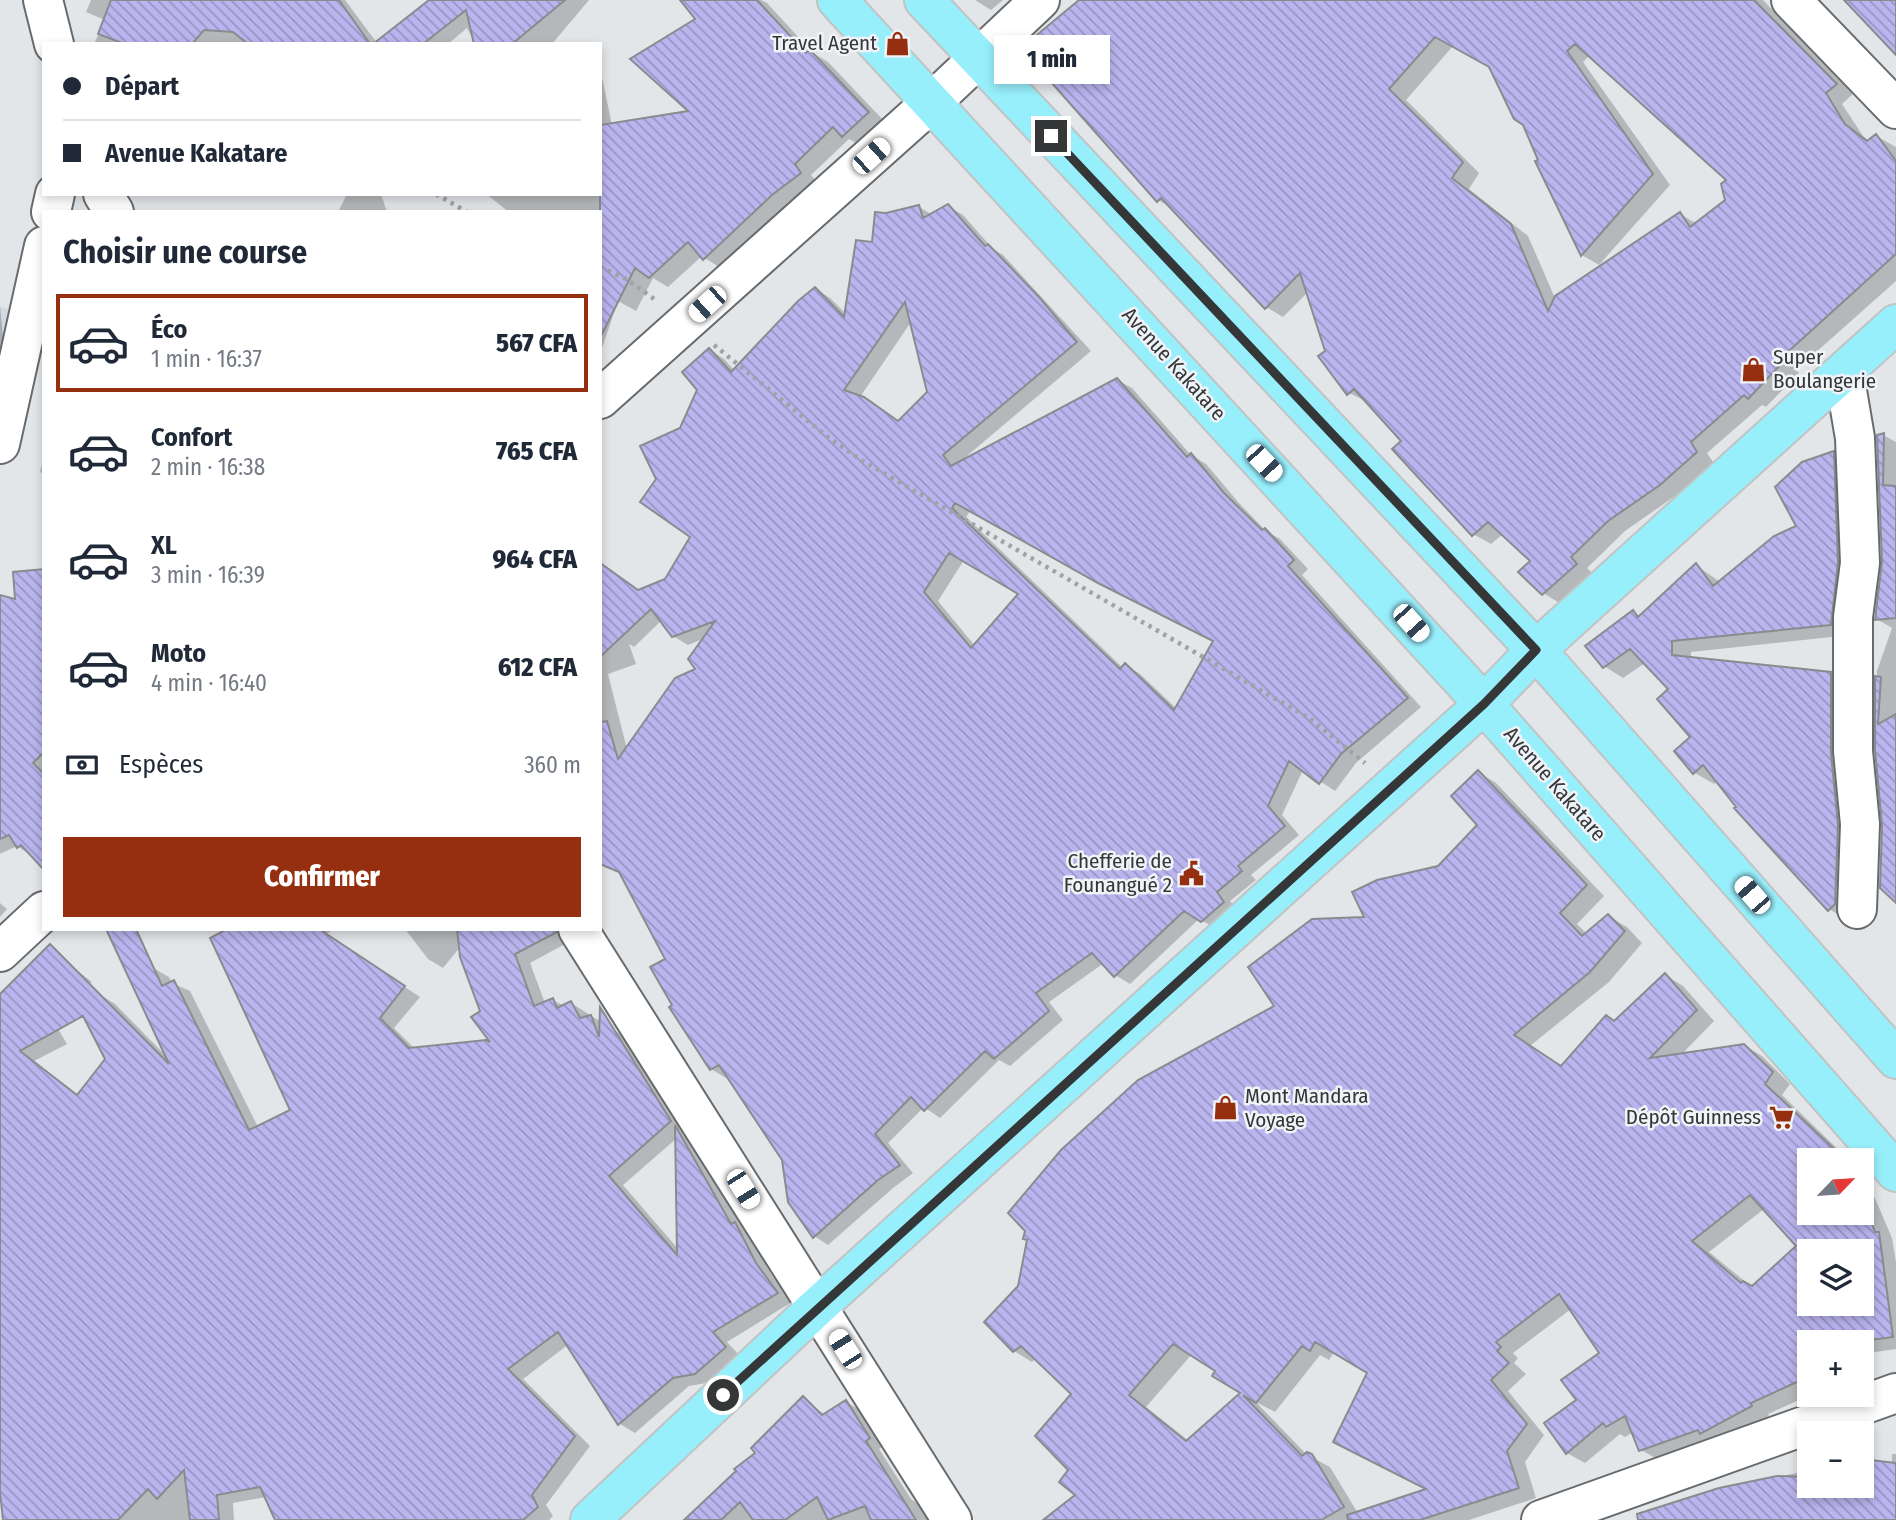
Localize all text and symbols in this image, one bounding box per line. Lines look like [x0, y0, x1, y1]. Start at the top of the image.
shop icon: Travel Agent [883, 29, 911, 57]
place label: Travel Agent [772, 30, 877, 56]
callout: 1 min [993, 34, 1109, 83]
text: 1 min [1027, 45, 1077, 73]
text: Départ [105, 71, 179, 102]
route end [1035, 120, 1067, 152]
car [849, 134, 894, 178]
text: Avenue Kakatare [105, 138, 287, 169]
text: Choisir une course [63, 233, 307, 271]
car [685, 282, 730, 326]
street label: Avenue Kakatare [1116, 302, 1232, 426]
icon: car [67, 312, 130, 375]
text: Éco [151, 314, 188, 345]
text: 567 CFA [496, 328, 577, 359]
place label: Super Boulangerie [1773, 344, 1876, 394]
text: 1 min · 16:37 [151, 345, 262, 373]
shop icon: Super Boulangerie [1739, 355, 1767, 383]
icon: car [67, 420, 130, 483]
text: Confort [151, 422, 232, 453]
text: 765 CFA [496, 436, 577, 467]
car [1242, 440, 1287, 486]
text: 2 min · 16:38 [151, 453, 265, 481]
icon: car [67, 528, 130, 591]
text: XL [151, 530, 177, 561]
text: 964 CFA [492, 544, 577, 575]
text: 3 min · 16:39 [151, 561, 265, 589]
car [1390, 600, 1433, 646]
icon: car [67, 636, 130, 699]
text: Moto [151, 638, 206, 669]
text: 612 CFA [498, 652, 577, 683]
text: 4 min · 16:40 [151, 669, 267, 697]
street label: Avenue Kakatare [1498, 721, 1612, 847]
icon: cash [63, 746, 101, 784]
text: Espèces [119, 749, 203, 780]
text: 360 m [524, 751, 581, 779]
button: Confirmer [63, 837, 581, 917]
place label: Chefferie de Founangué 2 [1064, 848, 1172, 898]
public building icon: Chefferie de Founangué 2 [1178, 859, 1206, 887]
car [1731, 872, 1774, 918]
place label: Mont Mandara Voyage [1245, 1083, 1369, 1133]
shop icon: Mont Mandara Voyage [1211, 1094, 1239, 1122]
supermarket icon: Dépôt Guinness [1767, 1103, 1795, 1131]
place label: Dépôt Guinness [1626, 1104, 1761, 1130]
north arrow [1797, 1148, 1874, 1225]
map controls [1797, 1148, 1874, 1498]
car [723, 1166, 764, 1212]
button: layers [1797, 1239, 1874, 1316]
car [825, 1326, 866, 1372]
button: + [1797, 1330, 1874, 1407]
route start [707, 1379, 739, 1411]
button: − [1797, 1421, 1874, 1498]

